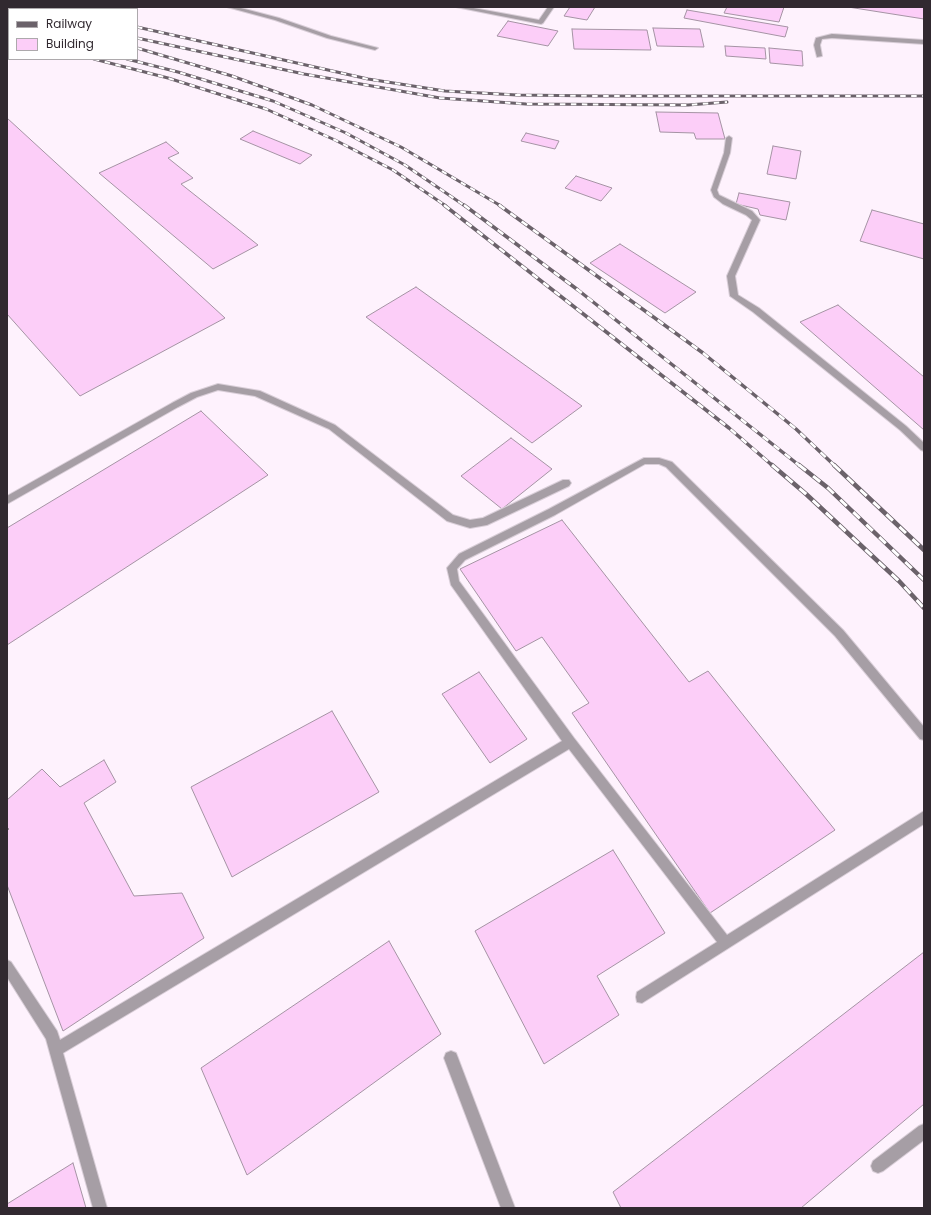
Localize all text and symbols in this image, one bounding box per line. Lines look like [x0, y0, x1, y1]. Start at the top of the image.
legend [8, 8, 138, 60]
text: Railway [46, 15, 92, 32]
text: Building [46, 35, 94, 52]

